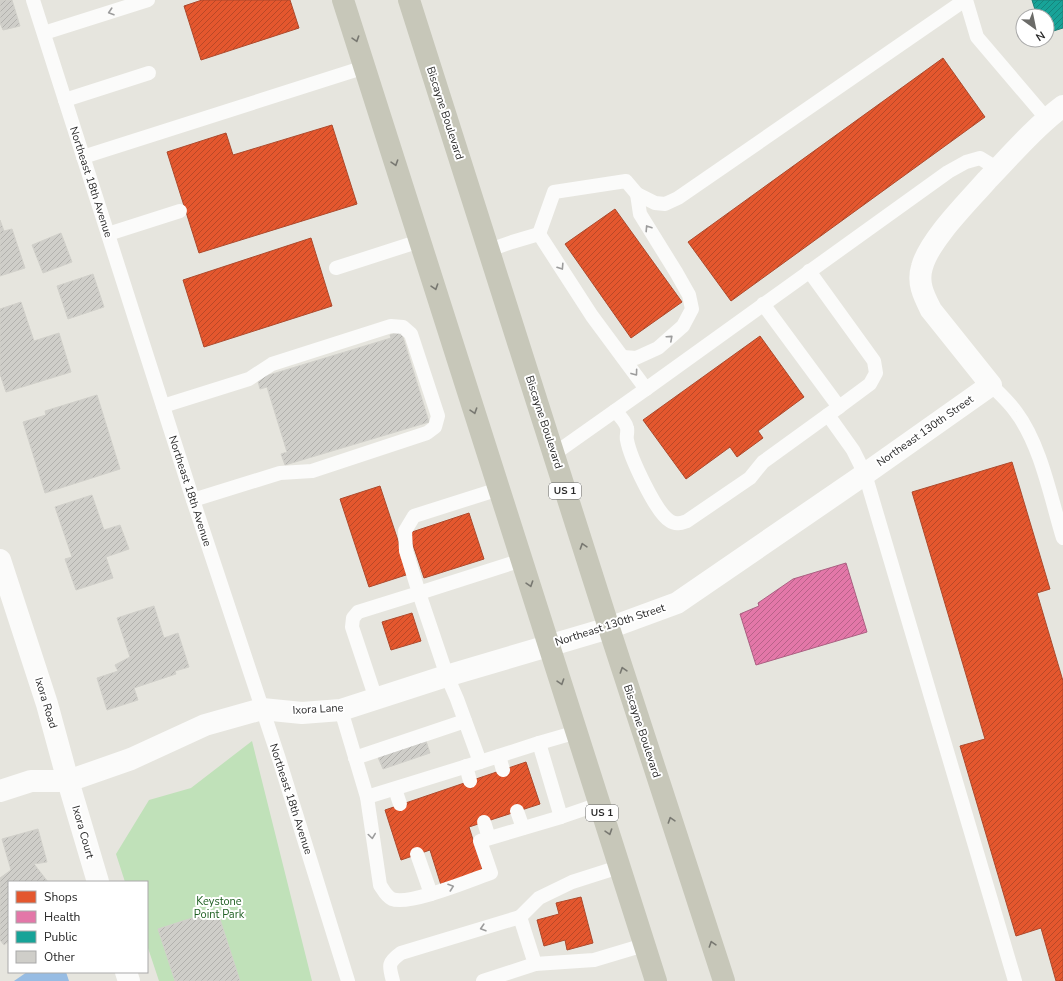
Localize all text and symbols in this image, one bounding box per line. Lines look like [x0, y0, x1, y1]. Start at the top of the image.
one-way arrow [108, 7, 115, 16]
north arrow [1015, 8, 1055, 48]
text: N [1033, 27, 1048, 44]
one-way arrow [351, 36, 360, 43]
street label: Biscayne Boulevard [423, 65, 467, 161]
street label: Northeast 18th Avenue [66, 125, 116, 239]
one-way arrow [391, 159, 399, 166]
one-way arrow [646, 225, 653, 232]
one-way arrow [556, 263, 563, 270]
one-way arrow [430, 283, 439, 290]
one-way arrow [665, 335, 673, 342]
one-way arrow [630, 369, 637, 376]
street label: Biscayne Boulevard [522, 374, 566, 470]
street label: Northeast 130th Street [874, 392, 976, 470]
one-way arrow [469, 407, 478, 414]
street label: Northeast 18th Avenue [165, 434, 215, 548]
road number: US 1 [549, 483, 581, 499]
one-way arrow [579, 543, 588, 550]
one-way arrow [525, 581, 533, 588]
street label: Northeast 130th Street [553, 600, 667, 650]
one-way arrow [619, 667, 628, 674]
street label: Ixora Road [31, 676, 61, 730]
one-way arrow [556, 678, 564, 685]
street label: Biscayne Boulevard [620, 683, 664, 779]
street label: Ixora Lane [292, 700, 344, 718]
street label: Northeast 18th Avenue [266, 742, 316, 856]
street label: Ixora Court [68, 804, 98, 860]
road number: US 1 [586, 805, 618, 821]
one-way arrow [668, 817, 676, 824]
one-way arrow [604, 829, 612, 836]
one-way arrow [367, 833, 376, 839]
legend [8, 881, 148, 973]
one-way arrow [448, 883, 455, 891]
text: Shops [44, 889, 78, 905]
park label: Keystone Point Park [194, 894, 245, 922]
text: Health [44, 909, 80, 925]
one-way arrow [480, 923, 487, 932]
text: Public [44, 929, 78, 945]
one-way arrow [708, 941, 716, 948]
text: Other [44, 949, 76, 965]

